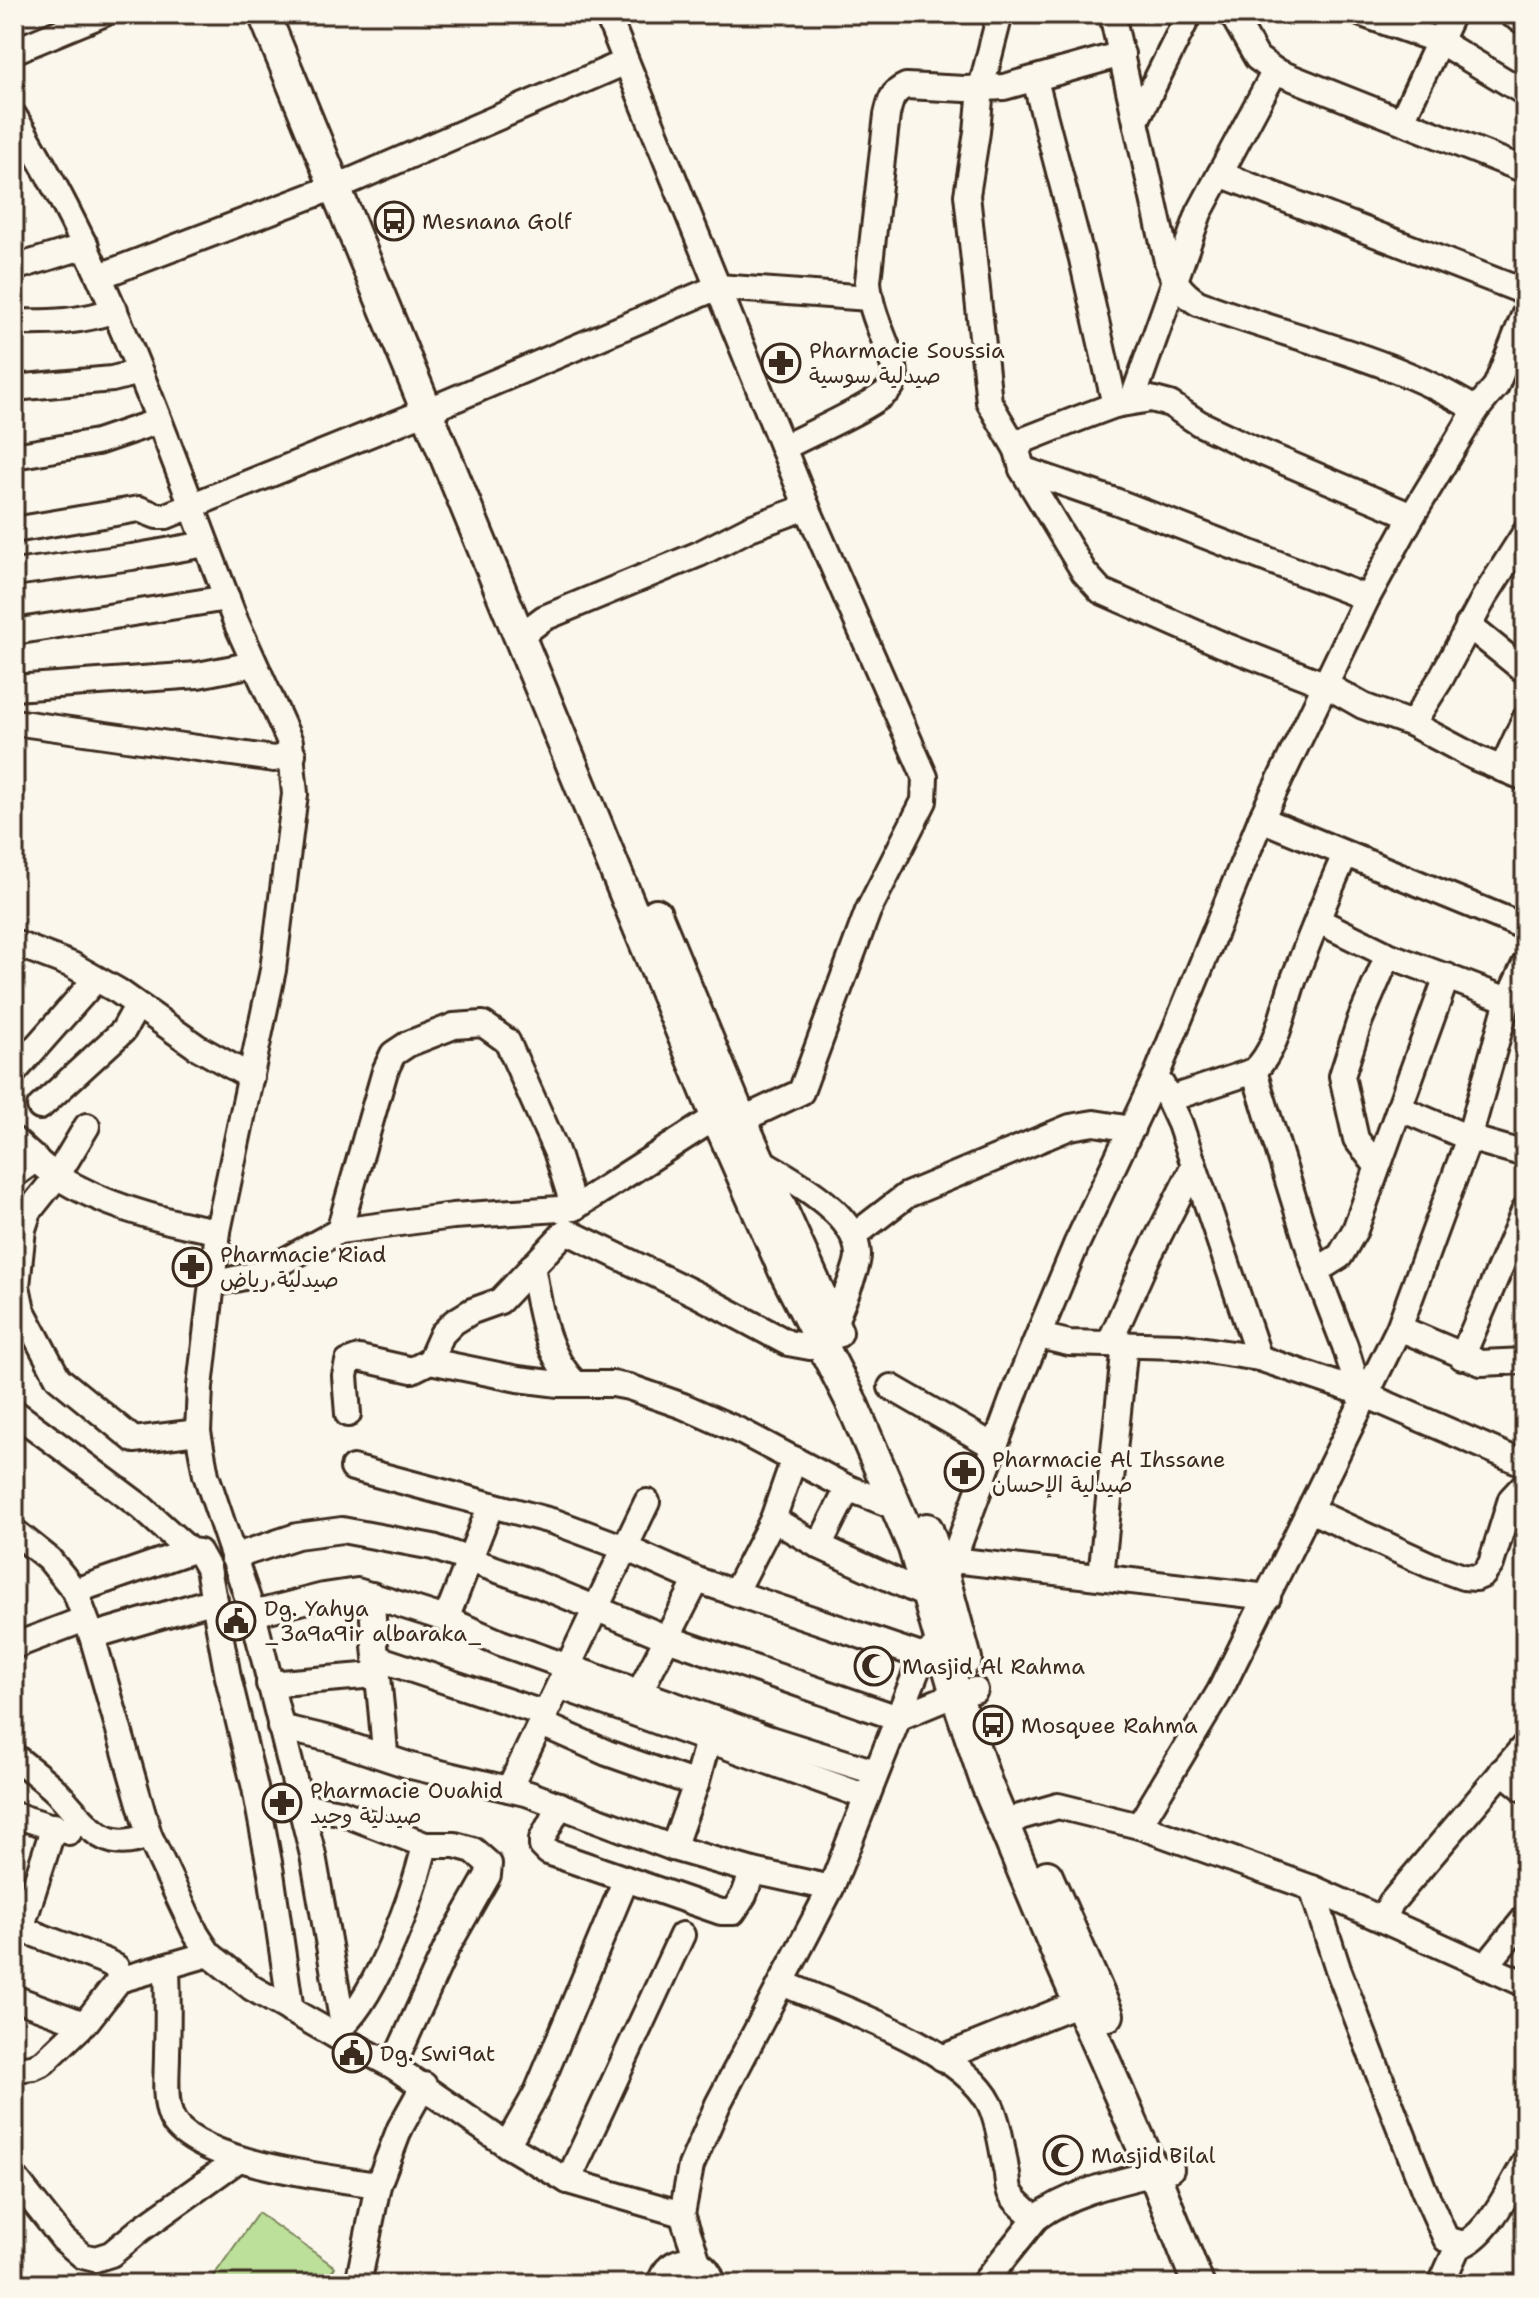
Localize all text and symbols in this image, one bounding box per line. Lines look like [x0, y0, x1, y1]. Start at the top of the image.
bus stop icon: Mesnana Golf [373, 200, 415, 242]
place label: Mesnana Golf [422, 207, 573, 236]
place label: Pharmacie Soussia صيدلية سوسية [809, 336, 1005, 390]
pharmacy icon: Pharmacie Soussia صيدلية سوسية [760, 342, 802, 384]
place label: Pharmacie Riad صيدلية رياض [220, 1240, 386, 1294]
pharmacy icon: Pharmacie Riad صيدلية رياض [171, 1246, 213, 1288]
place label: Pharmacie Al Ihssane صيدلية الإحسان [992, 1445, 1226, 1499]
pharmacy icon: Pharmacie Al Ihssane صيدلية الإحسان [943, 1451, 985, 1493]
place label: Dg. Yahya _3a9a9ir albaraka_ [264, 1594, 482, 1648]
public building icon: Dg. Yahya _3a9a9ir albaraka_ [215, 1600, 257, 1642]
mosque icon: Masjid Al Rahma [853, 1645, 895, 1687]
place label: Masjid Al Rahma [902, 1652, 1085, 1681]
bus stop icon: Mosquee Rahma [972, 1704, 1014, 1746]
place label: Mosquee Rahma [1021, 1711, 1198, 1740]
place label: Pharmacie Ouahid صيدلية وحيد [310, 1776, 503, 1830]
pharmacy icon: Pharmacie Ouahid صيدلية وحيد [261, 1782, 303, 1824]
public building icon: Dg. Swi9at [331, 2032, 373, 2074]
place label: Dg. Swi9at [380, 2039, 495, 2068]
mosque icon: Masjid Bilal [1042, 2134, 1084, 2176]
place label: Masjid Bilal [1091, 2141, 1216, 2170]

